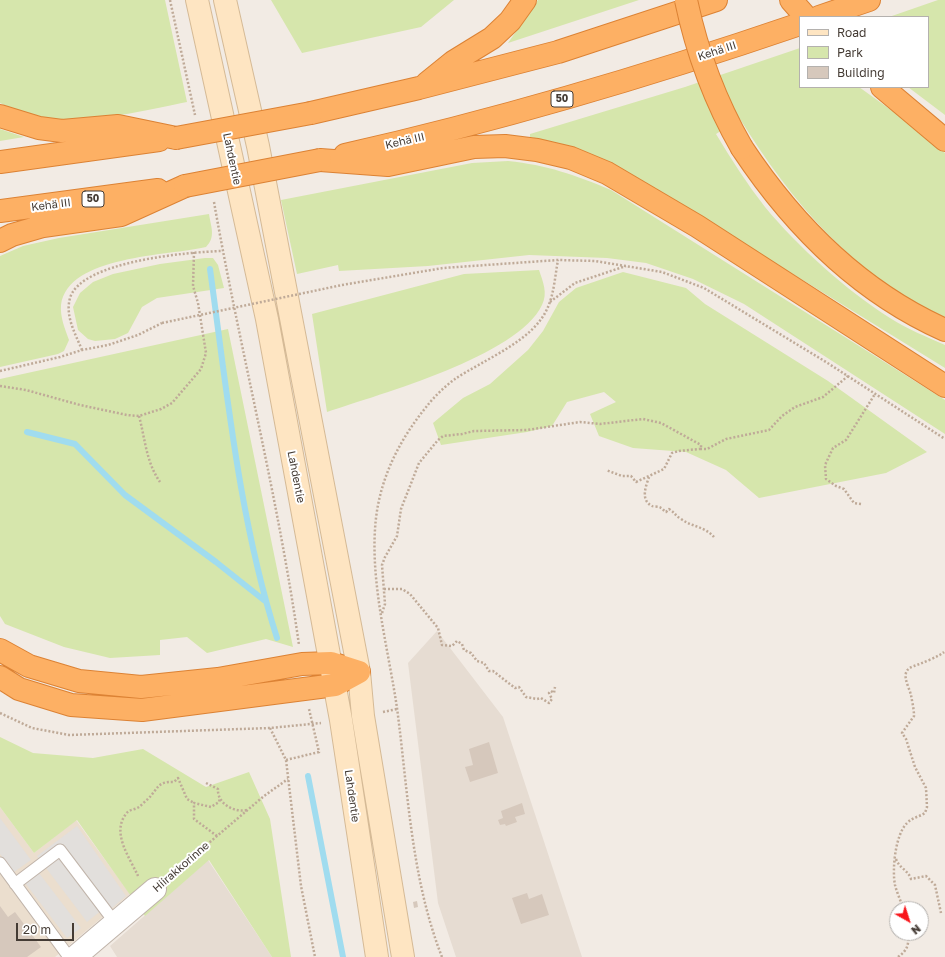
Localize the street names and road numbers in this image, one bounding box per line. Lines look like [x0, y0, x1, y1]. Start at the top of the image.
street label: Kehä III [696, 39, 738, 63]
road number: 50 [551, 91, 573, 107]
street label: Kehä III [384, 130, 426, 152]
street label: Lahdentie [220, 132, 244, 186]
road number: 50 [82, 191, 104, 207]
street label: Kehä III [30, 196, 72, 214]
street label: Lahdentie [284, 450, 308, 504]
street label: Lahdentie [342, 769, 362, 823]
street label: Hiirakkorinne [150, 839, 212, 895]

